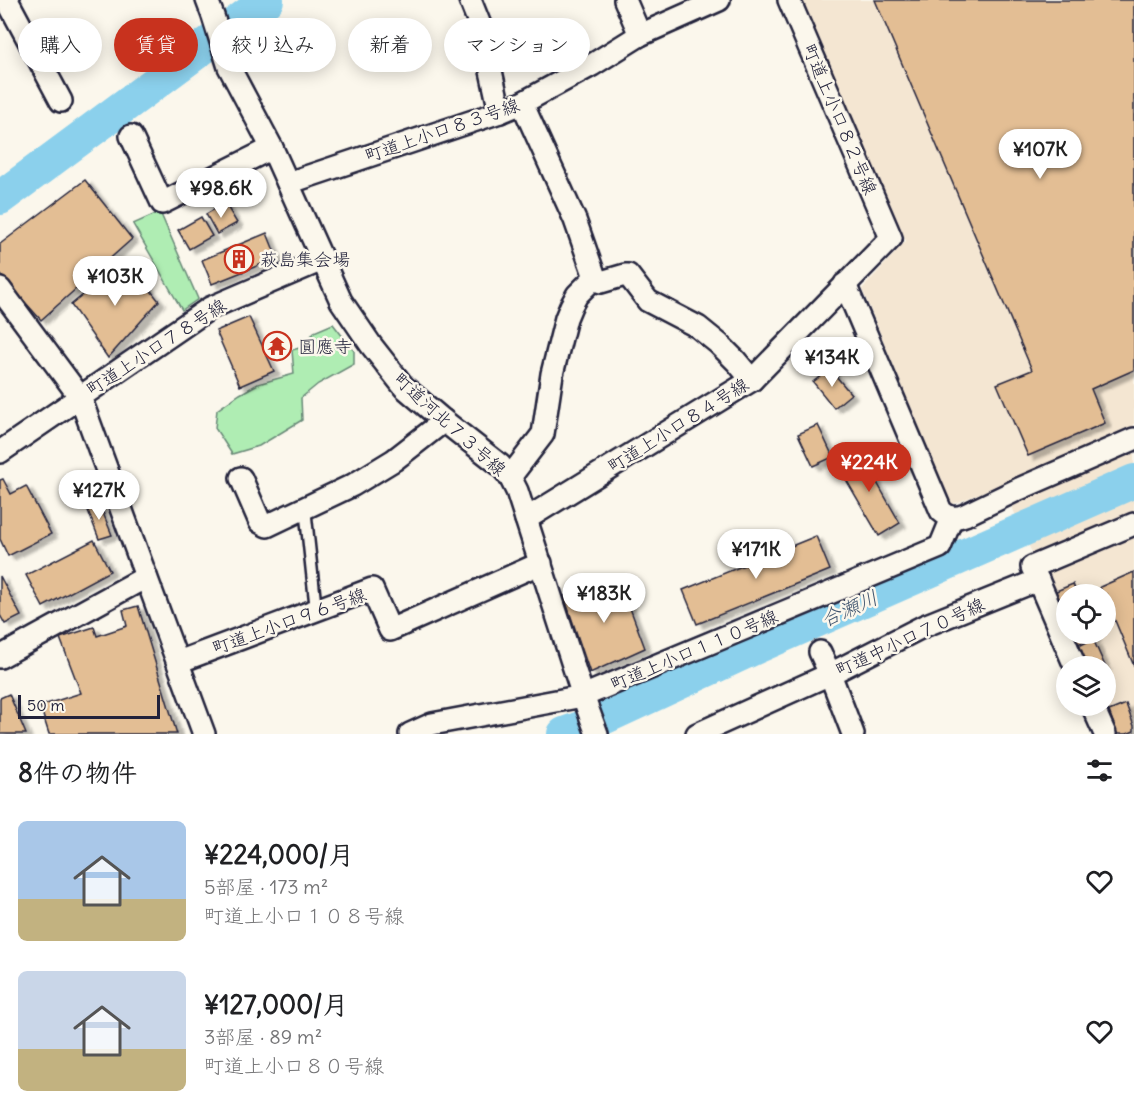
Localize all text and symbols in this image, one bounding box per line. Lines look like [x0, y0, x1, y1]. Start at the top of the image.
chip: 購入 [18, 18, 102, 72]
chip: 賃貸 [114, 18, 198, 72]
chip: 絞り込み [210, 18, 336, 72]
chip: 新着 [348, 18, 432, 72]
chip: マンション [444, 18, 590, 72]
street label: 町道上小口８２号線 [798, 40, 882, 198]
street label: 町道上小口８３号線 [362, 93, 522, 167]
pin: ¥107K [998, 129, 1082, 180]
text: ¥107K [1013, 136, 1067, 161]
pin: ¥98.6K [172, 168, 270, 219]
text: ¥98.6K [190, 175, 252, 200]
building icon: 萩島集会場 [223, 243, 255, 275]
place label: 萩島集会場 [260, 248, 350, 271]
pin: ¥103K [73, 256, 157, 307]
text: ¥103K [87, 263, 143, 288]
street label: 町道上小口７８号線 [82, 293, 230, 401]
temple icon: 圓應寺 [261, 330, 293, 362]
place label: 圓應寺 [298, 335, 352, 358]
pin: ¥134K [790, 337, 874, 388]
text: ¥134K [805, 344, 859, 369]
street label: 町道河北７３号線 [389, 367, 511, 481]
street label: 町道上小口８４号線 [603, 372, 753, 478]
pin: ¥224K [827, 442, 911, 493]
text: ¥224K [840, 449, 898, 474]
pin: ¥127K [57, 470, 141, 521]
text: ¥127K [73, 477, 125, 502]
pin: ¥171K [714, 529, 798, 580]
text: ¥171K [731, 536, 781, 561]
pin: ¥183K [562, 573, 646, 624]
text: ¥183K [577, 580, 631, 605]
street label: 町道上小口９６号線 [209, 582, 369, 660]
water label: 合瀬川 [817, 584, 881, 632]
map controls [1056, 584, 1116, 716]
button: locate [1056, 584, 1116, 644]
street label: 町道中小口７０号線 [832, 592, 988, 682]
street label: 町道上小口１１０号線 [607, 604, 781, 696]
button: layers [1056, 656, 1116, 716]
scale bar [18, 692, 160, 720]
text: 50 m [27, 695, 65, 715]
icon: filters [1083, 754, 1116, 787]
text: 8件の物件 [18, 756, 137, 789]
text: ¥224,000/月 [204, 838, 354, 871]
icon: home [66, 845, 138, 917]
icon: heart [1083, 865, 1116, 898]
text: 5部屋 · 173 m² [204, 874, 328, 899]
text: 町道上小口１０８号線 [204, 903, 404, 928]
text: ¥127,000/月 [204, 988, 348, 1021]
icon: home [66, 995, 138, 1067]
icon: heart [1083, 1015, 1116, 1048]
text: 3部屋 · 89 m² [204, 1024, 322, 1049]
text: 町道上小口８０号線 [204, 1053, 384, 1078]

